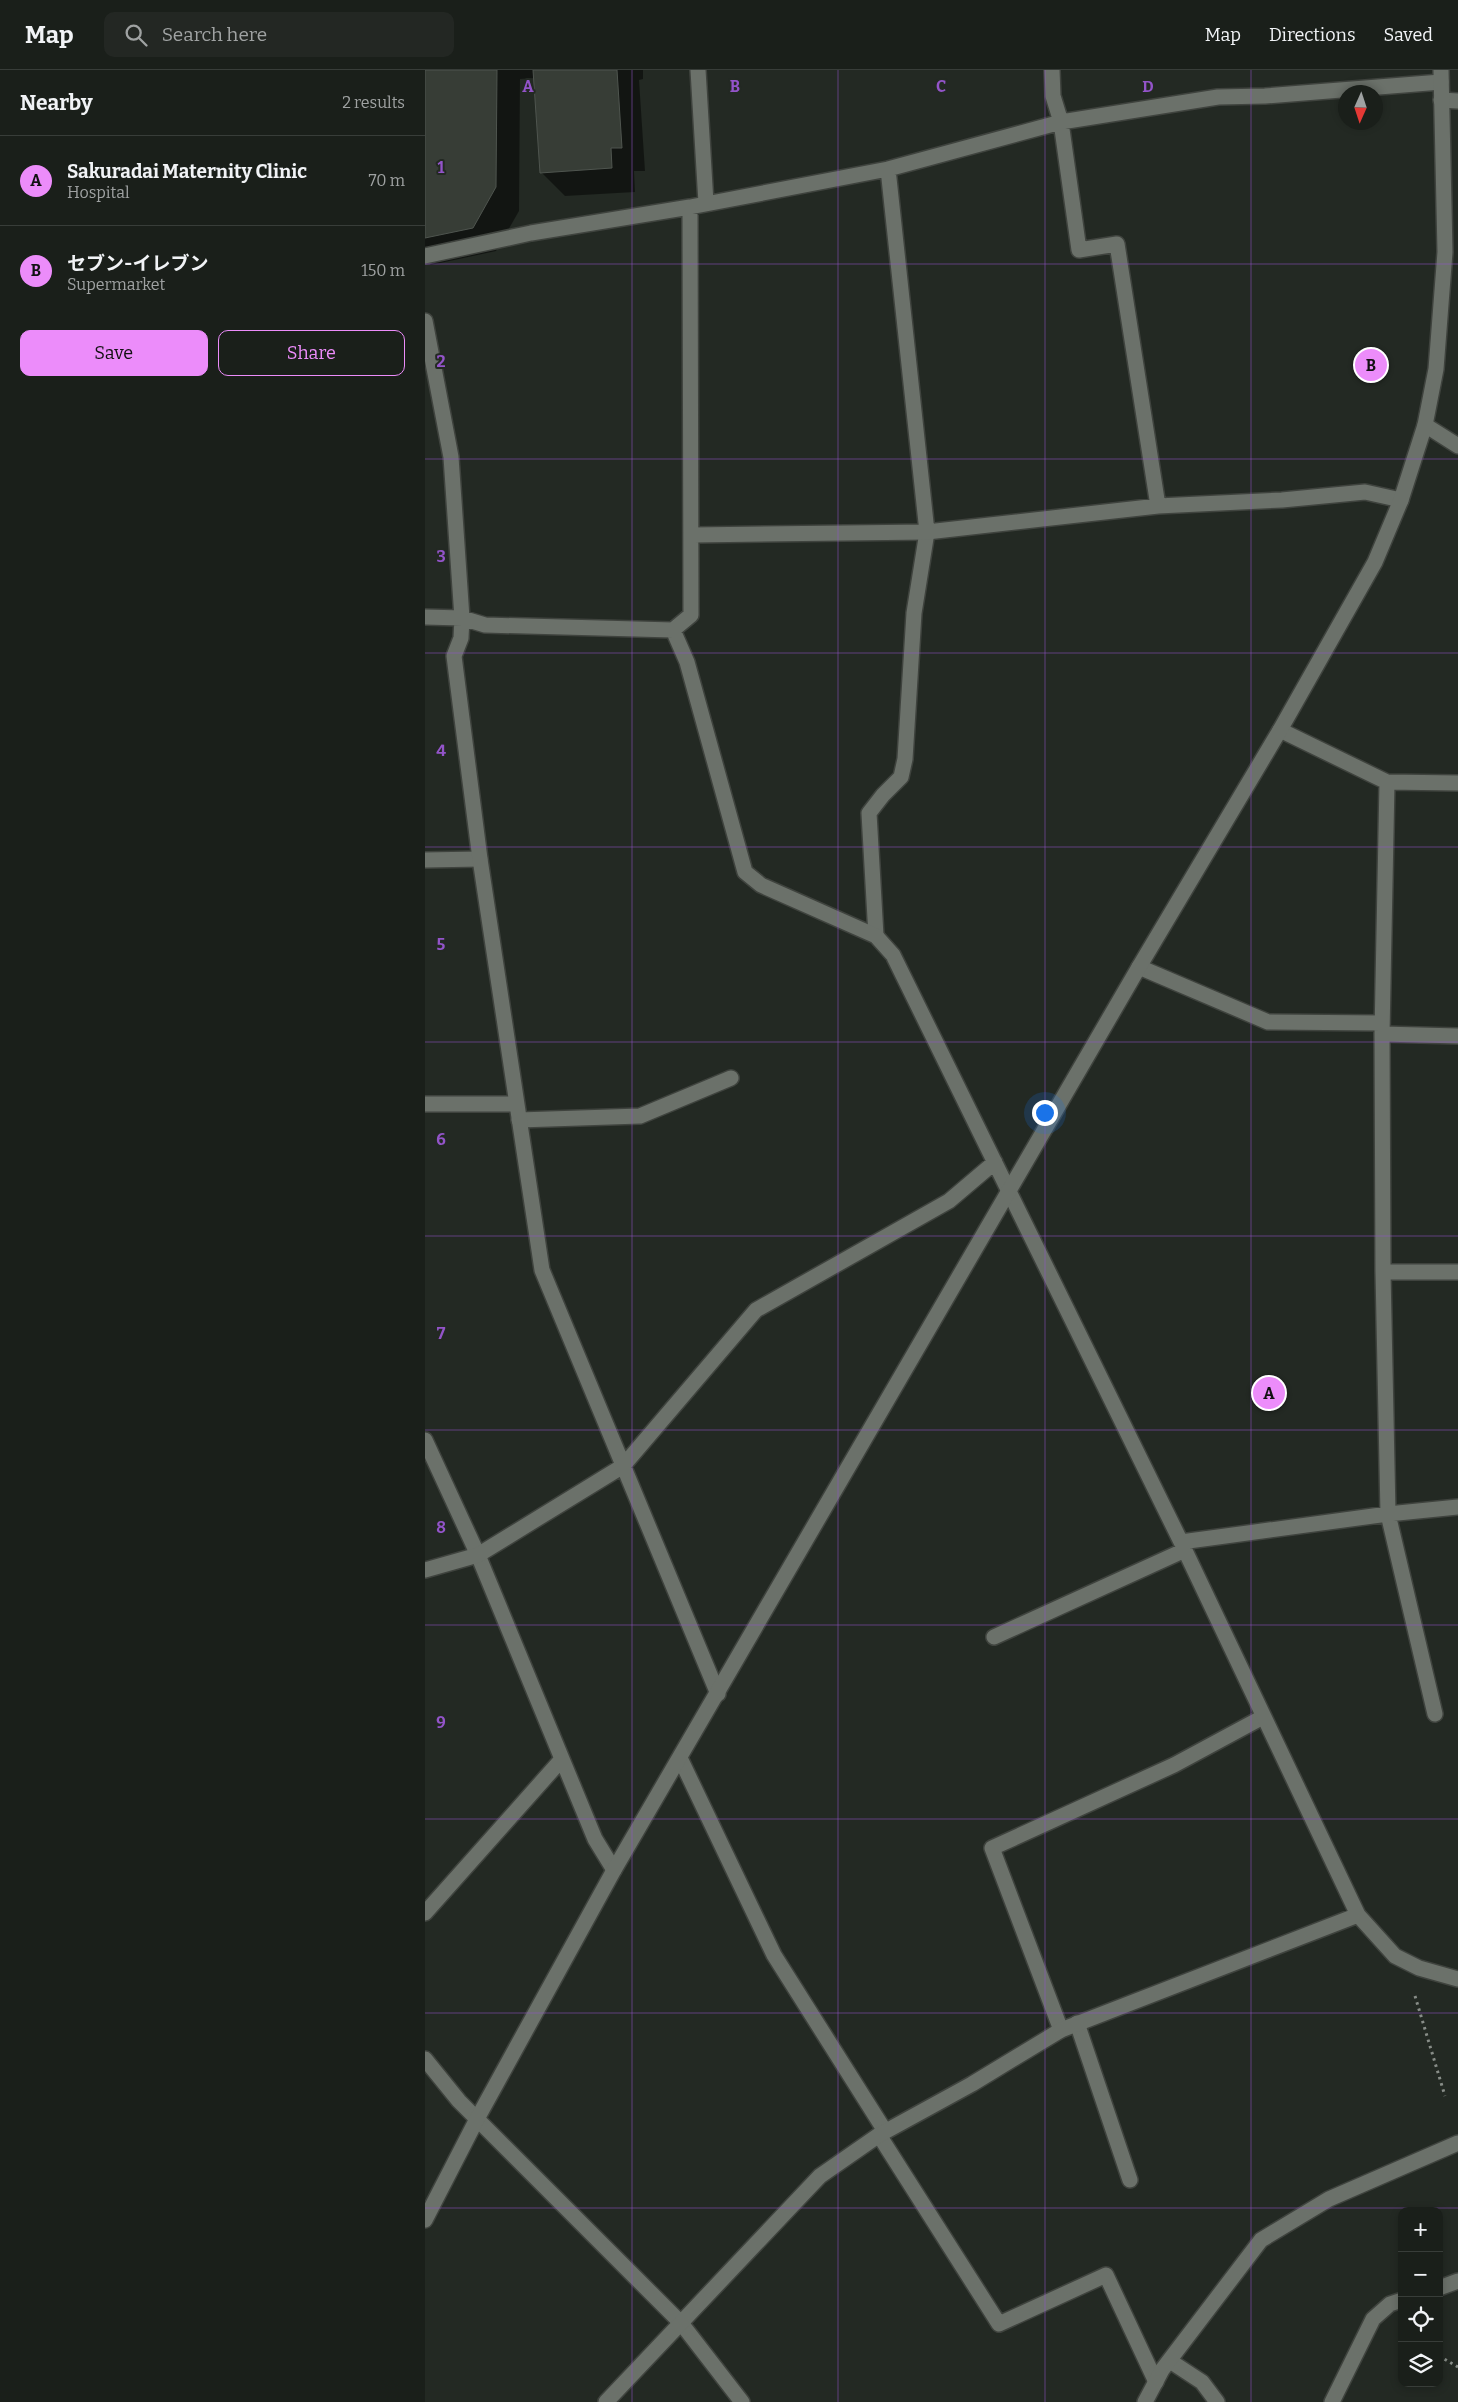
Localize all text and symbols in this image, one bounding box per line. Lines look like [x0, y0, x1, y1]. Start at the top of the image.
search box [104, 12, 454, 57]
text: Map [25, 21, 74, 49]
icon: search [122, 21, 150, 49]
text: Search here [162, 23, 267, 46]
text: Map [1205, 24, 1241, 46]
text: Directions [1269, 24, 1356, 46]
text: Saved [1384, 24, 1433, 46]
text: A [522, 77, 534, 96]
text: B [730, 77, 740, 96]
text: C [936, 77, 946, 96]
text: D [1142, 77, 1154, 96]
north arrow [1338, 85, 1383, 130]
text: Nearby [20, 90, 93, 116]
text: 2 results [342, 93, 405, 112]
text: 1 [438, 158, 445, 177]
text: Sakuradai Maternity Clinic [67, 160, 307, 183]
text: A [30, 171, 42, 190]
text: 70 m [369, 171, 405, 190]
text: Hospital [67, 183, 130, 202]
text: セブン-イレブン [67, 252, 208, 275]
text: B [31, 261, 41, 280]
text: 150 m [361, 261, 405, 280]
text: Supermarket [67, 275, 165, 294]
button: Save [20, 330, 208, 376]
button: Share [218, 330, 405, 376]
pin: B [1355, 346, 1387, 384]
text: 2 [436, 352, 446, 371]
text: 3 [436, 547, 446, 566]
text: 4 [436, 741, 446, 760]
text: 5 [437, 935, 446, 954]
your location [1032, 1100, 1058, 1126]
text: 6 [436, 1130, 446, 1149]
text: 7 [437, 1324, 446, 1343]
pin: A [1253, 1374, 1285, 1412]
text: 8 [436, 1518, 446, 1537]
text: 9 [436, 1713, 446, 1732]
map controls [1398, 2207, 1443, 2387]
button: + [1398, 2207, 1443, 2252]
button: − [1398, 2252, 1443, 2297]
button: locate [1398, 2297, 1443, 2342]
button: layers [1398, 2342, 1443, 2387]

